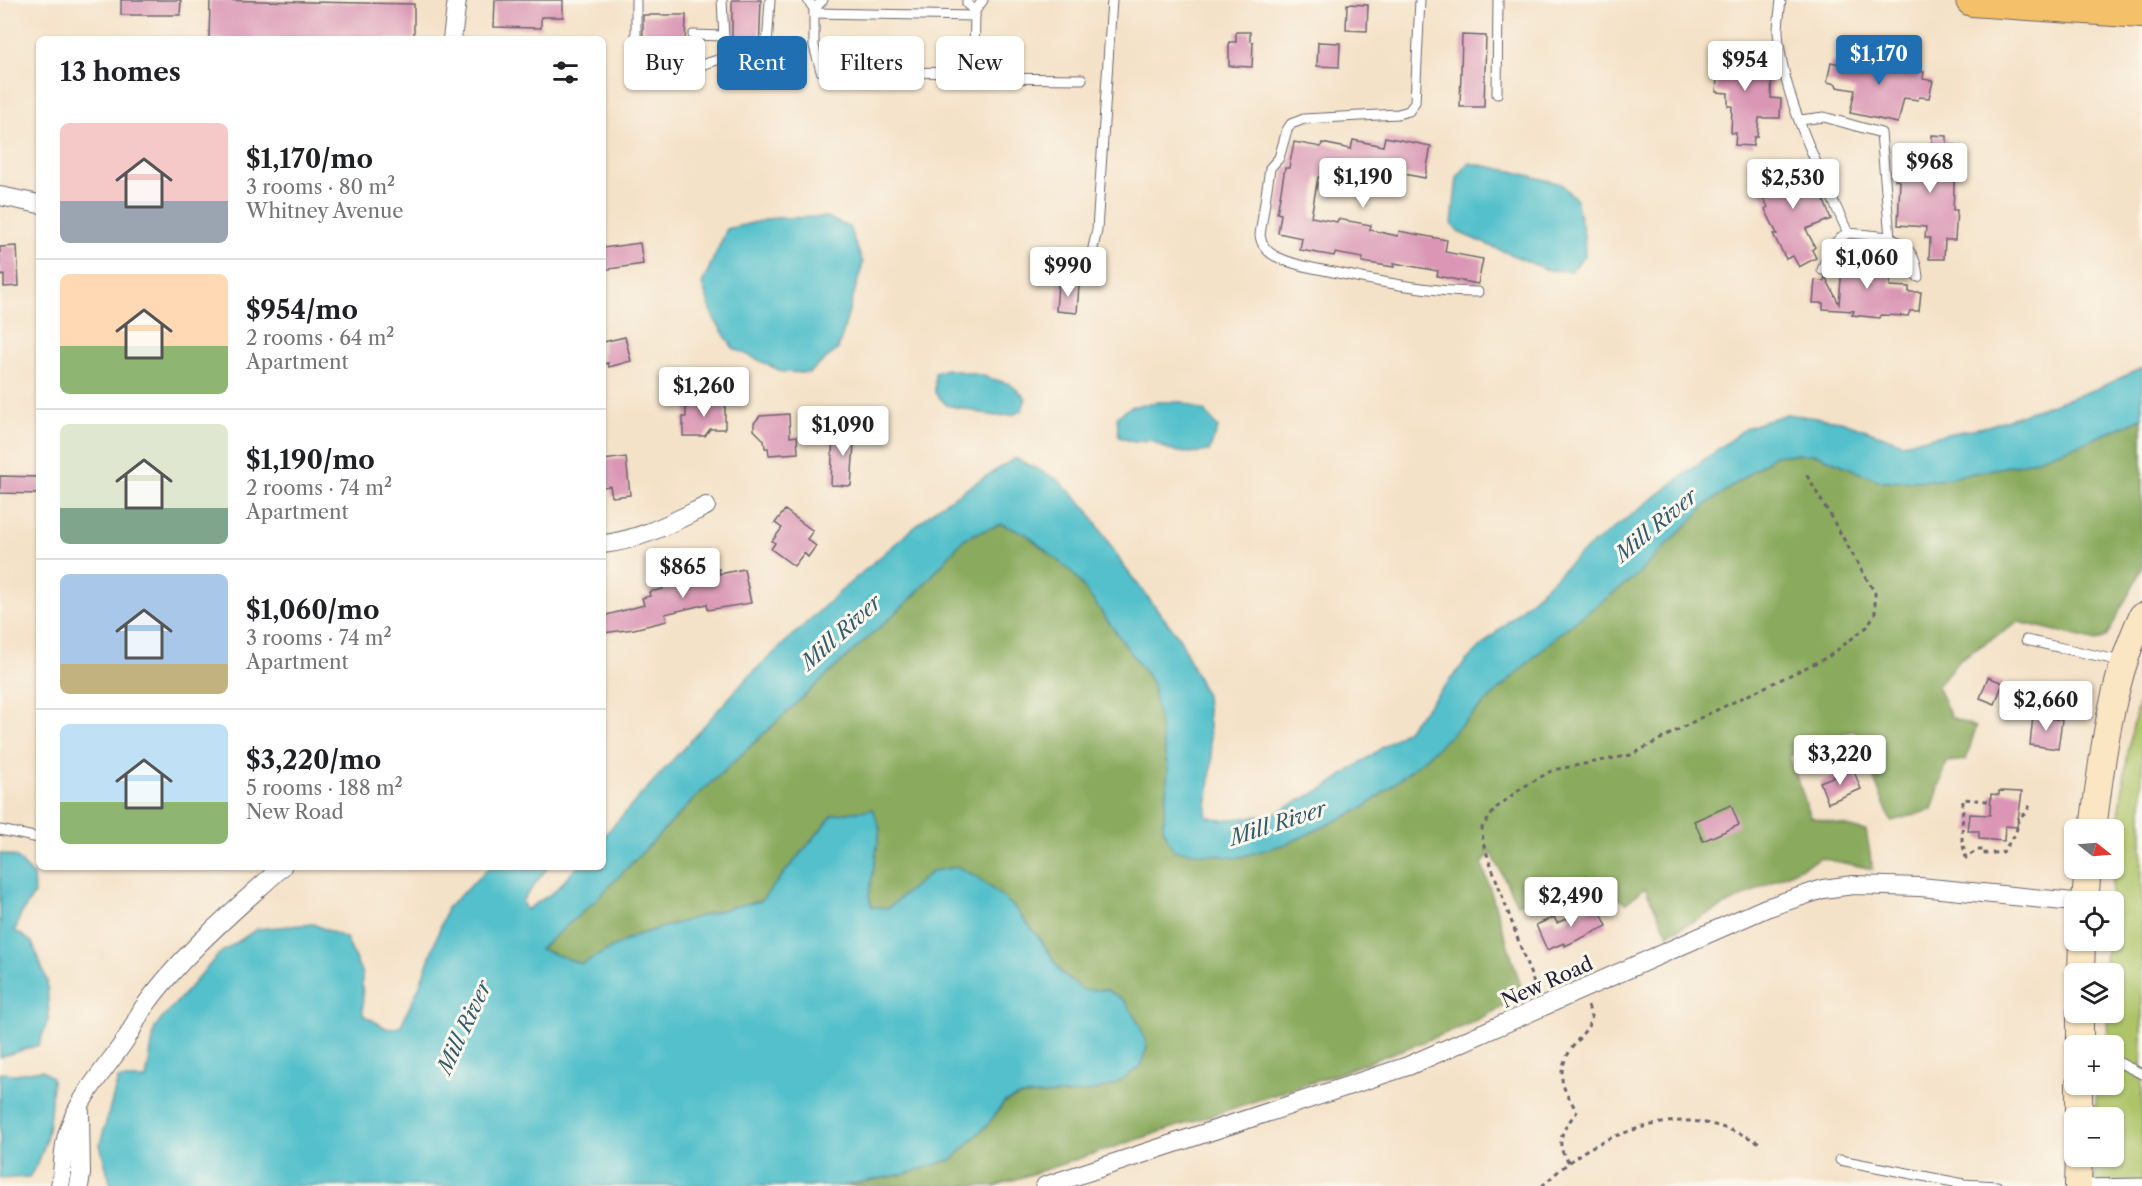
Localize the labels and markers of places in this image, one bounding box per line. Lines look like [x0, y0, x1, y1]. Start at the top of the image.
pin: $1,170 [1830, 35, 1928, 86]
pin: $954 [1709, 41, 1781, 92]
pin: $968 [1894, 143, 1966, 194]
pin: $1,190 [1314, 158, 1412, 209]
pin: $2,530 [1744, 159, 1842, 210]
pin: $1,060 [1818, 239, 1916, 290]
pin: $990 [1032, 247, 1104, 298]
pin: $1,260 [655, 367, 753, 418]
pin: $1,090 [794, 406, 892, 457]
pin: $865 [647, 548, 719, 599]
pin: $2,660 [1997, 681, 2095, 732]
pin: $3,220 [1791, 735, 1889, 786]
pin: $2,490 [1522, 877, 1620, 928]

